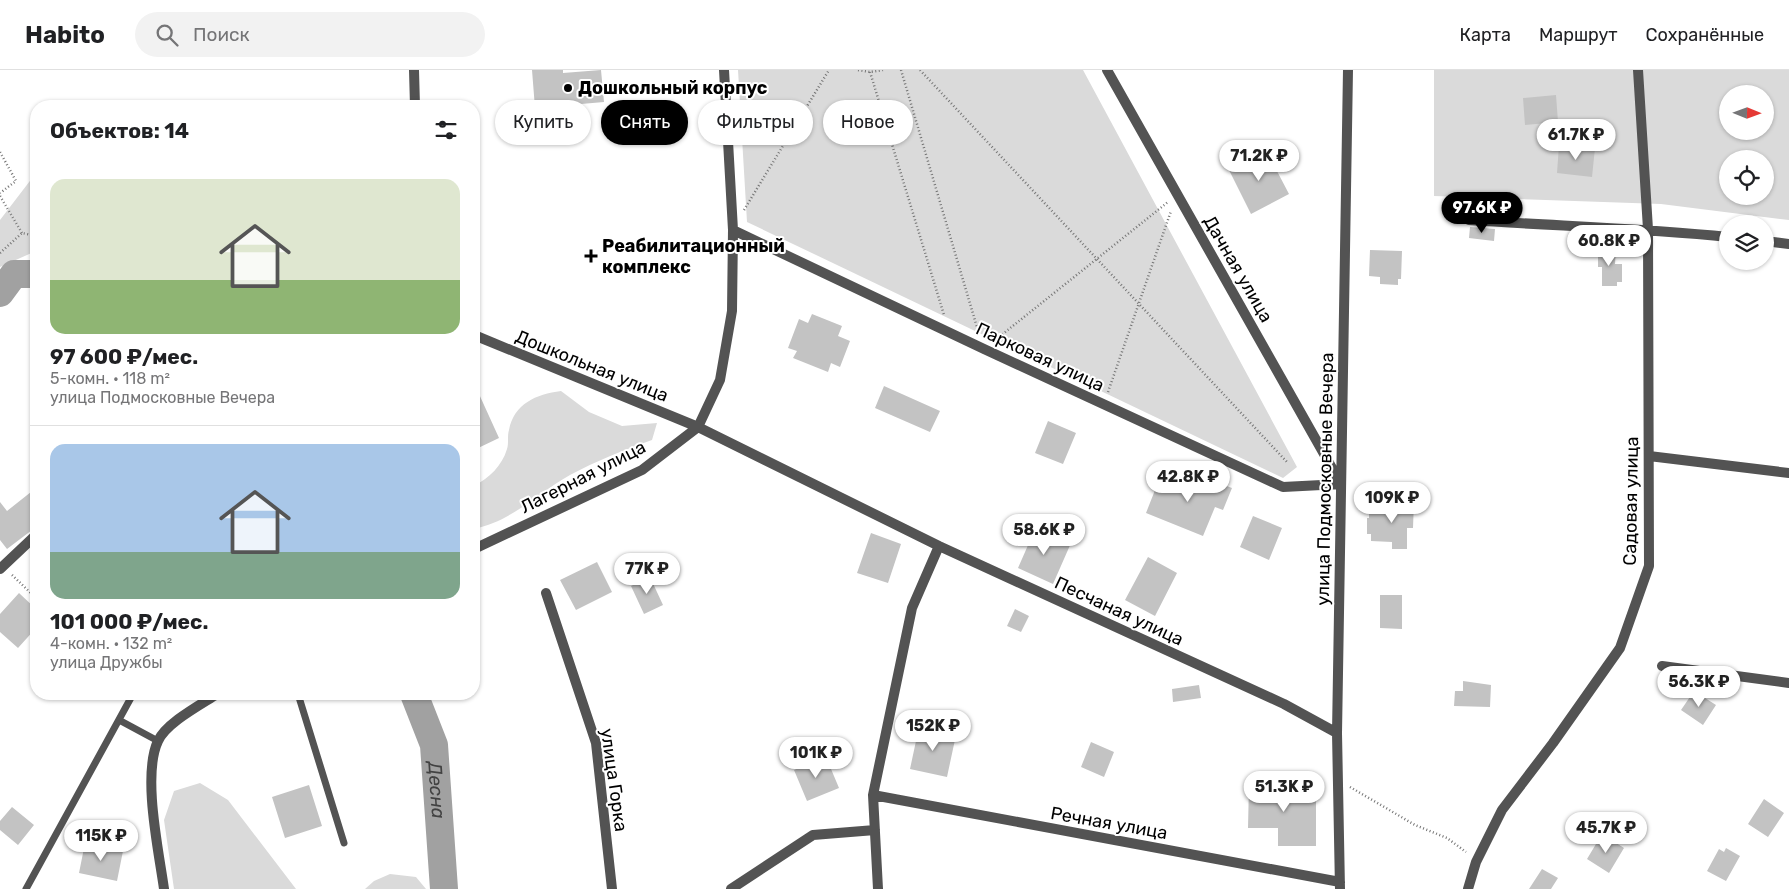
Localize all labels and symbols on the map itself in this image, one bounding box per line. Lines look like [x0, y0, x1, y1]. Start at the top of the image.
place label: Дошкольный корпус [578, 77, 768, 99]
marker: Дошкольный корпус [562, 82, 574, 94]
north arrow [1719, 85, 1774, 140]
pin: 61.7K ₽ [1530, 118, 1622, 161]
pin: 71.2K ₽ [1213, 140, 1305, 182]
pin: 97.6K ₽ [1436, 191, 1528, 234]
street label: Дачная улица [1199, 212, 1277, 326]
pin: 60.8K ₽ [1563, 224, 1655, 267]
place label: Реабилитационный комплекс [602, 235, 785, 278]
marker: Реабилитационный комплекс [584, 249, 598, 263]
street label: Парковая улица [972, 318, 1108, 396]
street label: Дошкольная улица [512, 325, 672, 407]
street label: улица Подмосковные Вечера [1312, 352, 1338, 606]
street label: Лагерная улица [517, 436, 649, 518]
street label: Садовая улица [1619, 436, 1643, 566]
pin: 42.8K ₽ [1142, 460, 1234, 503]
pin: 109K ₽ [1351, 482, 1433, 524]
pin: 58.6K ₽ [998, 514, 1090, 556]
pin: 77K ₽ [612, 552, 682, 595]
street label: Песчаная улица [1051, 572, 1187, 650]
pin: 56.3K ₽ [1653, 666, 1745, 708]
pin: 152K ₽ [892, 710, 974, 752]
street label: улица Горка [596, 727, 632, 833]
pin: 101K ₽ [775, 736, 857, 779]
water label: Десна [423, 759, 450, 820]
pin: 51.3K ₽ [1238, 770, 1330, 813]
street label: Речная улица [1049, 802, 1169, 844]
pin: 45.7K ₽ [1560, 812, 1652, 854]
pin: 115K ₽ [60, 820, 142, 862]

